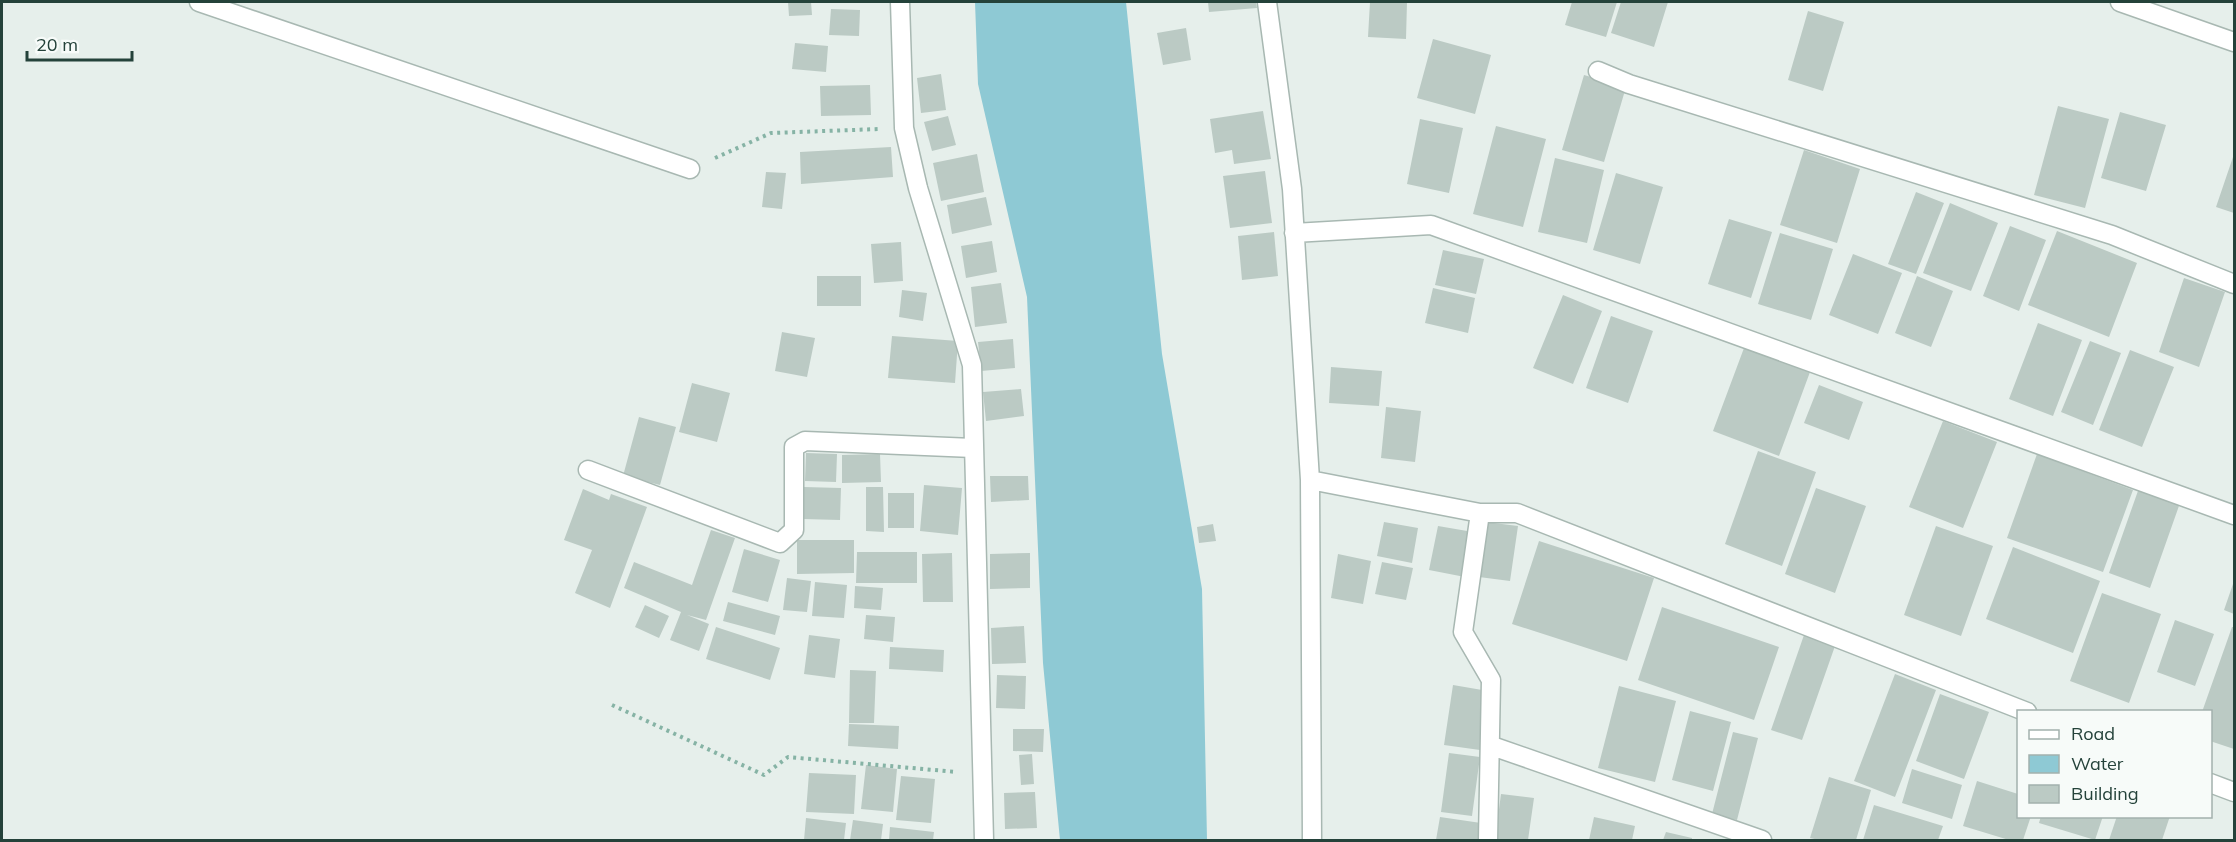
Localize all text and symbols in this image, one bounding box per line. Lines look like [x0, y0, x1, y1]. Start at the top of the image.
scale bar [27, 24, 132, 62]
text: 20 m [36, 33, 78, 56]
legend [2017, 710, 2212, 818]
text: Road [2071, 722, 2115, 745]
text: Water [2071, 752, 2124, 775]
text: Building [2071, 782, 2139, 805]

